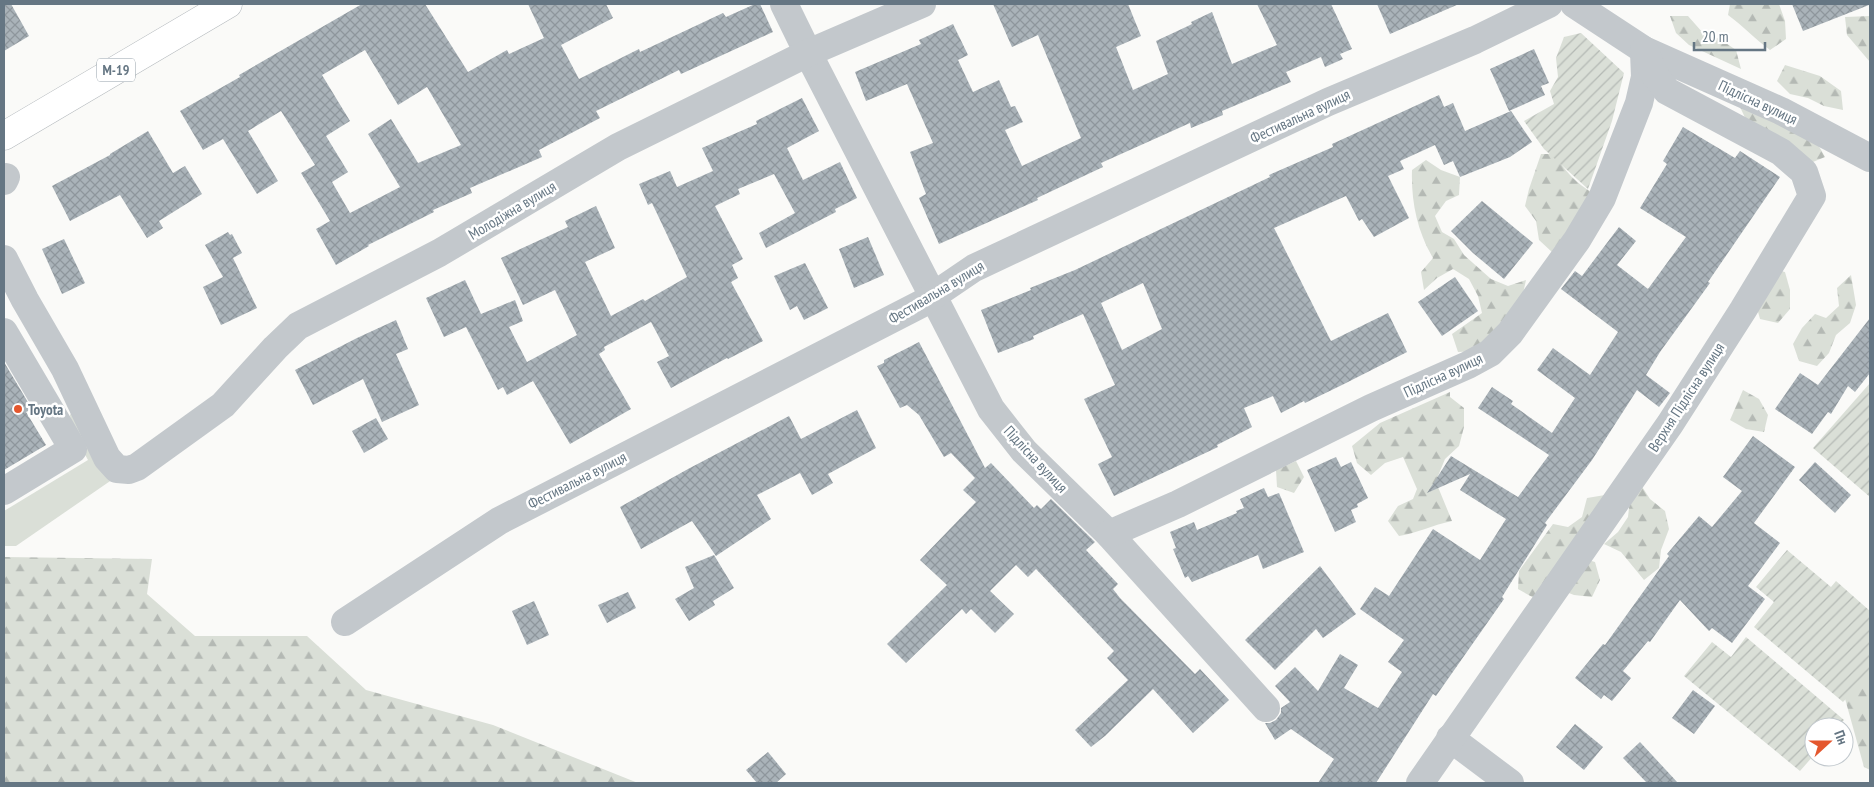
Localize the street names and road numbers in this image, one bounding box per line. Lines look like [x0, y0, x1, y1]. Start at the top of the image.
road number: М-19 [97, 58, 135, 82]
street label: Підлісна вулиця [1715, 75, 1801, 129]
street label: Фестивальна вулиця [1247, 84, 1353, 147]
street label: Молодіжна вулиця [465, 176, 559, 244]
street label: Фестивальна вулиця [885, 256, 987, 328]
street label: Верхня Підлісна вулиця [1644, 339, 1728, 455]
street label: Підлісна вулиця [1400, 348, 1486, 402]
street label: Підлісна вулиця [1000, 421, 1072, 497]
street label: Фестивальна вулиця [524, 447, 630, 513]

